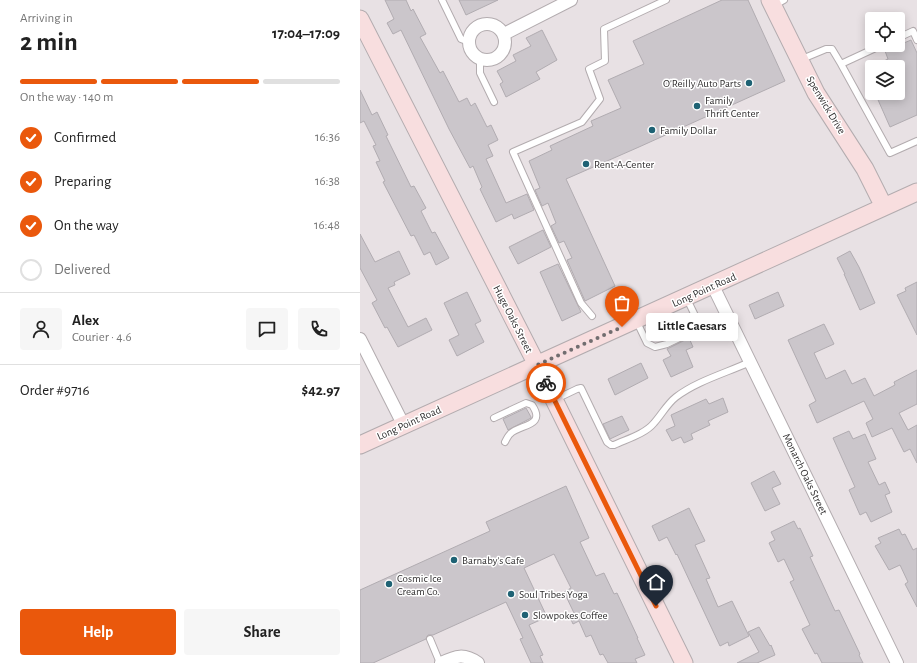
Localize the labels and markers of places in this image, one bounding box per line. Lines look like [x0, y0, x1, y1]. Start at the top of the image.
place label: O'Reilly Auto Parts [663, 78, 741, 89]
marker: O'Reilly Auto Parts [744, 78, 754, 88]
place label: Family Thrift Center [705, 95, 760, 119]
marker: Family Thrift Center [692, 101, 702, 111]
marker: Family Dollar [647, 125, 657, 135]
place label: Family Dollar [660, 125, 717, 136]
marker: Rent-A-Center [581, 159, 591, 169]
place label: Rent-A-Center [594, 159, 654, 170]
pin [605, 286, 639, 327]
callout: Little Caesars [646, 313, 738, 341]
marker: Barnaby's Cafe [449, 555, 459, 565]
place label: Barnaby's Cafe [462, 555, 524, 566]
pin [639, 565, 673, 606]
place label: Cosmic Ice Cream Co. [397, 573, 442, 597]
marker: Cosmic Ice Cream Co. [384, 579, 394, 589]
marker: Soul Tribes Yoga [506, 589, 516, 599]
place label: Soul Tribes Yoga [519, 589, 588, 600]
marker: Slowpokes Coffee [520, 610, 530, 620]
place label: Slowpokes Coffee [533, 610, 608, 621]

